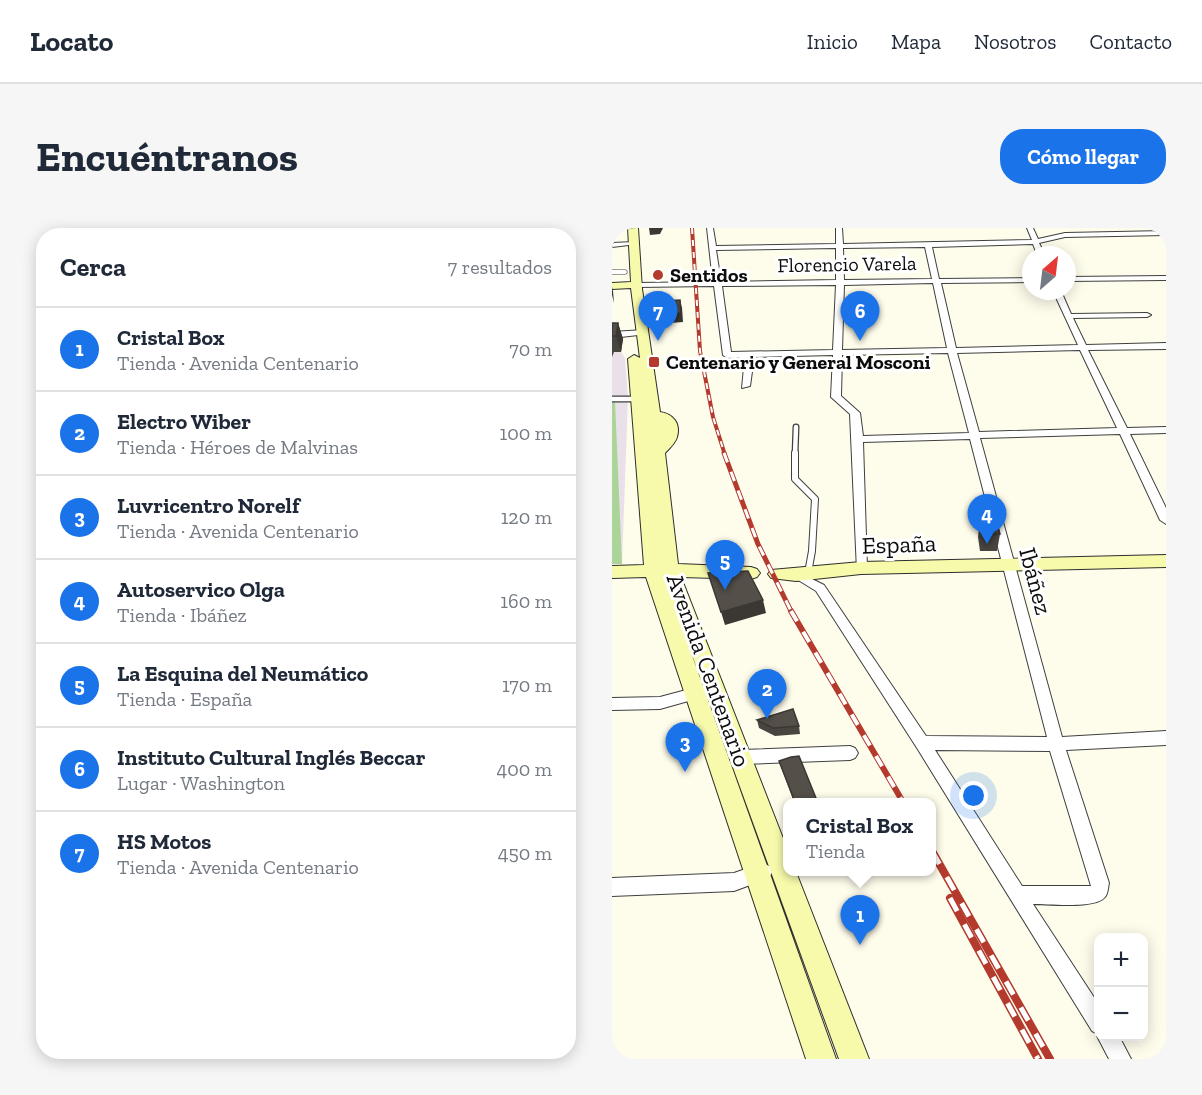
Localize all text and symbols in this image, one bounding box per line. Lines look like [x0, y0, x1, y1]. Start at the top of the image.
text: Locato [30, 25, 113, 58]
text: Inicio [807, 29, 858, 54]
text: Mapa [891, 29, 941, 54]
text: Nosotros [974, 29, 1056, 54]
text: Contacto [1089, 29, 1172, 54]
button: Cómo llegar [1000, 129, 1166, 184]
text: Encuéntranos [36, 131, 298, 182]
north arrow [1022, 246, 1076, 300]
text: Cerca [60, 251, 126, 283]
street label: Florencio Varela [777, 251, 917, 277]
text: 7 resultados [448, 255, 552, 279]
place label: Sentidos [670, 263, 748, 287]
marker: Sentidos [651, 268, 665, 282]
pin: 7 [638, 291, 678, 341]
pin: 6 [840, 291, 880, 341]
text: Cristal Box [117, 324, 225, 351]
text: 1 [75, 337, 84, 361]
text: 70 m [509, 337, 552, 361]
place label: Centenario y General Mosconi [666, 350, 931, 374]
text: Tienda · Avenida Centenario [117, 351, 359, 375]
marker: Centenario y General Mosconi [647, 355, 661, 369]
text: Electro Wiber [117, 408, 251, 435]
text: 2 [74, 421, 85, 445]
text: 100 m [499, 421, 552, 445]
text: Tienda · Héroes de Malvinas [117, 435, 358, 459]
text: Luvricentro Norelf [117, 492, 299, 519]
pin: 4 [968, 494, 1006, 544]
text: 3 [74, 505, 85, 529]
text: 120 m [501, 505, 552, 529]
text: Tienda · Avenida Centenario [117, 519, 359, 543]
street label: España [861, 528, 937, 560]
pin: 5 [706, 540, 744, 590]
street label: Ibáñez [1013, 544, 1059, 618]
street label: Avenida Centenario [661, 569, 757, 771]
text: Autoservico Olga [117, 576, 285, 603]
text: 4 [74, 589, 85, 613]
text: 160 m [500, 589, 552, 613]
text: Tienda · Ibáñez [117, 603, 247, 627]
text: La Esquina del Neumático [117, 660, 368, 687]
pin: 2 [748, 670, 786, 719]
text: 5 [74, 673, 85, 697]
text: 170 m [502, 673, 552, 697]
text: Tienda · España [117, 687, 252, 711]
pin: 3 [666, 722, 704, 772]
text: Instituto Cultural Inglés Beccar [117, 744, 425, 771]
text: 6 [74, 757, 85, 781]
text: 400 m [496, 757, 552, 781]
text: Lugar · Washington [117, 771, 285, 795]
your location [959, 781, 988, 810]
popup [783, 798, 936, 876]
text: Cristal Box [806, 812, 913, 839]
text: HS Motos [117, 828, 211, 855]
text: Tienda [806, 839, 865, 863]
text: 7 [75, 841, 84, 865]
text: 450 m [498, 841, 552, 865]
text: Tienda · Avenida Centenario [117, 855, 359, 879]
pin: 1 [840, 896, 880, 945]
map controls [1094, 933, 1148, 1041]
button: + [1094, 933, 1148, 987]
button: − [1094, 987, 1148, 1041]

